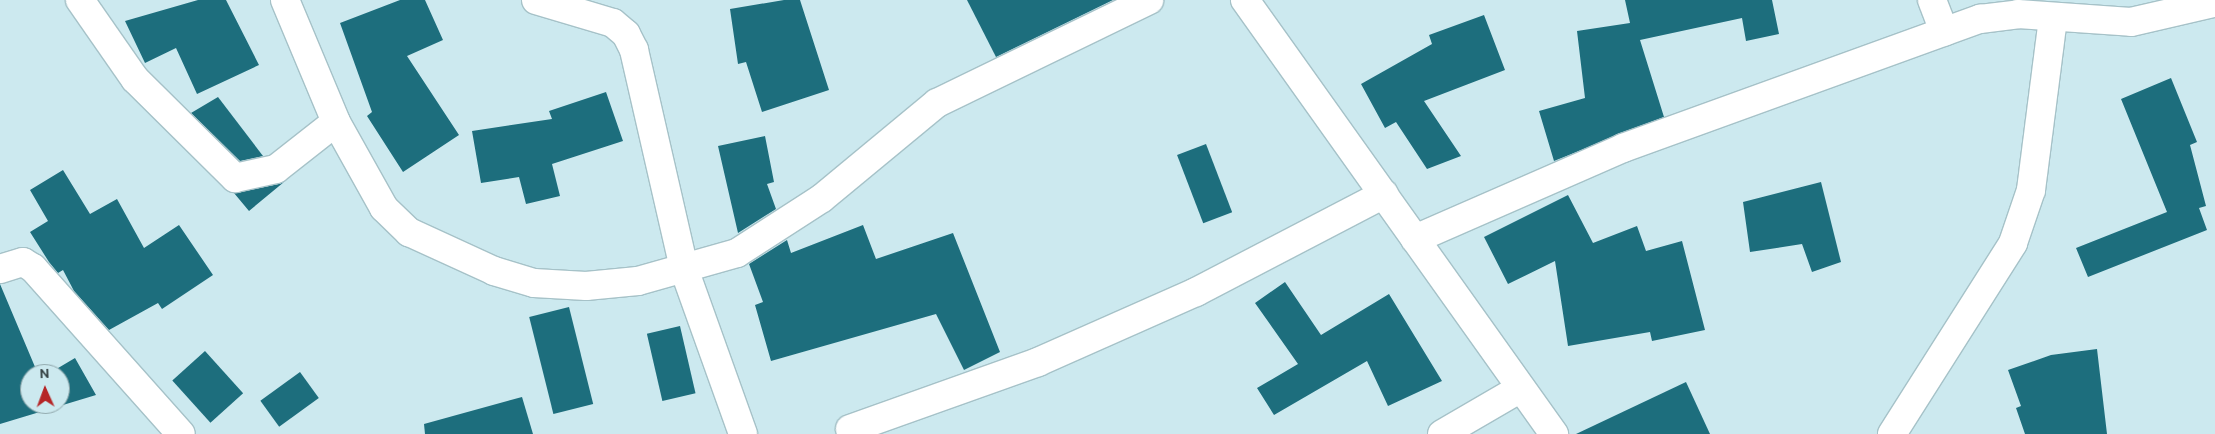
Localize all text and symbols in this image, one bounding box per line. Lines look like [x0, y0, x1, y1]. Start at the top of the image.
north arrow [20, 364, 70, 414]
text: N [39, 366, 50, 383]

